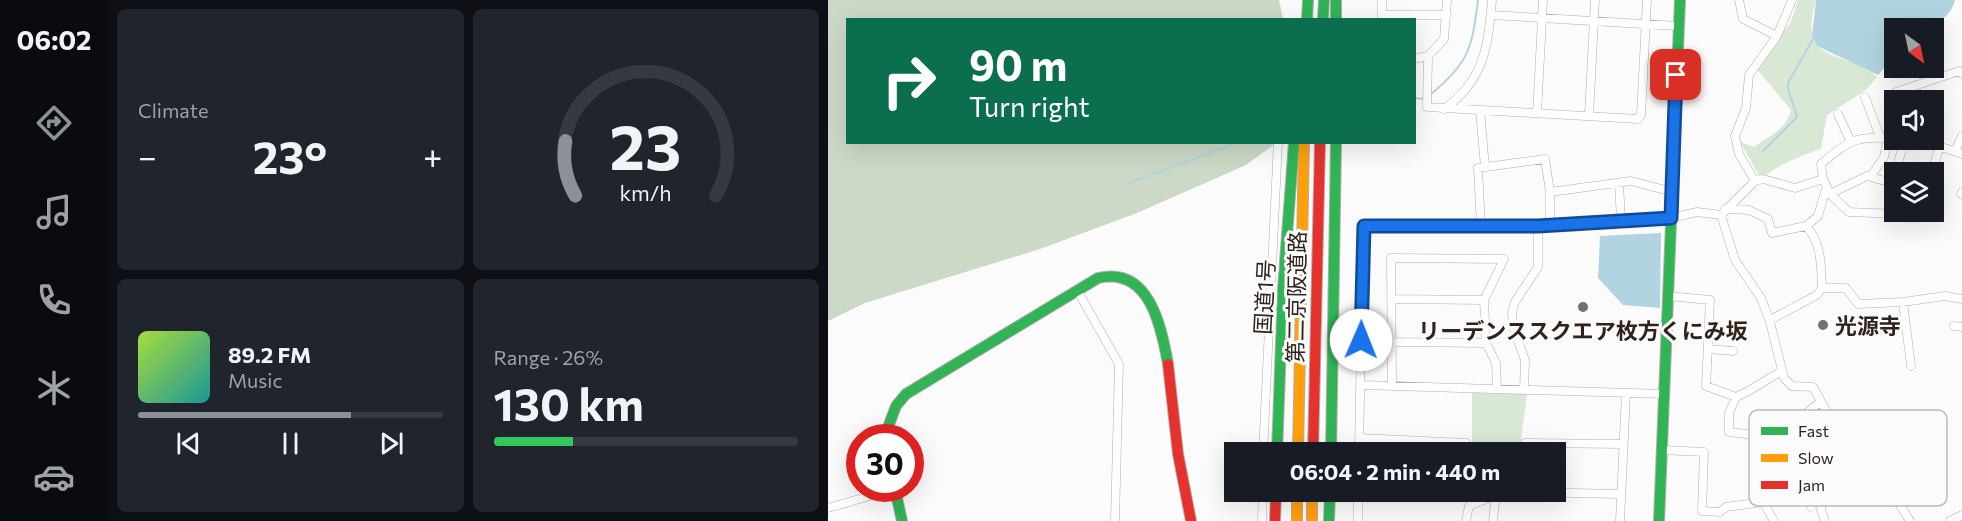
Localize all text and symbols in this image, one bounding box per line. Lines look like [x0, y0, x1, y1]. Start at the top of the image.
north arrow [1884, 18, 1944, 78]
map controls [1884, 18, 1944, 222]
text: 06:02 [17, 23, 91, 56]
text: 90 m [969, 38, 1068, 90]
icon: right [870, 42, 948, 120]
pin [1650, 49, 1701, 100]
icon: arrive [1659, 58, 1692, 91]
text: Turn right [969, 90, 1089, 123]
button: sound [1884, 90, 1944, 150]
text: Climate [138, 98, 208, 122]
icon: directions [33, 102, 75, 144]
text: 23 [610, 107, 682, 183]
text: 23° [253, 128, 327, 183]
text: − [138, 135, 157, 176]
text: + [423, 135, 442, 176]
button: layers [1884, 162, 1944, 222]
text: km/h [620, 180, 672, 206]
icon: music [33, 191, 75, 233]
street label: 第二京阪道路 [1281, 231, 1311, 363]
street label: 国道1号 [1249, 259, 1279, 335]
icon: phone [33, 279, 75, 321]
marker: リーデンススクエア枚方くにみ坂 [1576, 300, 1590, 314]
position arrow [1329, 308, 1393, 372]
place label: 光源寺 [1835, 312, 1901, 339]
place label: リーデンススクエア枚方くにみ坂 [1418, 317, 1748, 344]
marker: 光源寺 [1816, 318, 1830, 332]
text: 89.2 FM [228, 341, 311, 368]
text: Range · 26% [494, 345, 603, 369]
icon: climate [33, 367, 75, 409]
text: Music [228, 368, 282, 392]
text: 130 km [494, 375, 644, 430]
legend [1749, 410, 1947, 506]
text: Fast [1798, 421, 1829, 440]
speed limit sign: 30 [846, 424, 924, 502]
icon: previous [172, 427, 205, 460]
icon: pause [274, 427, 307, 460]
icon: next [375, 427, 408, 460]
text: Slow [1798, 448, 1834, 467]
icon: car [33, 456, 75, 498]
text: 06:04 · 2 min · 440 m [1290, 458, 1500, 485]
text: Jam [1798, 475, 1825, 494]

